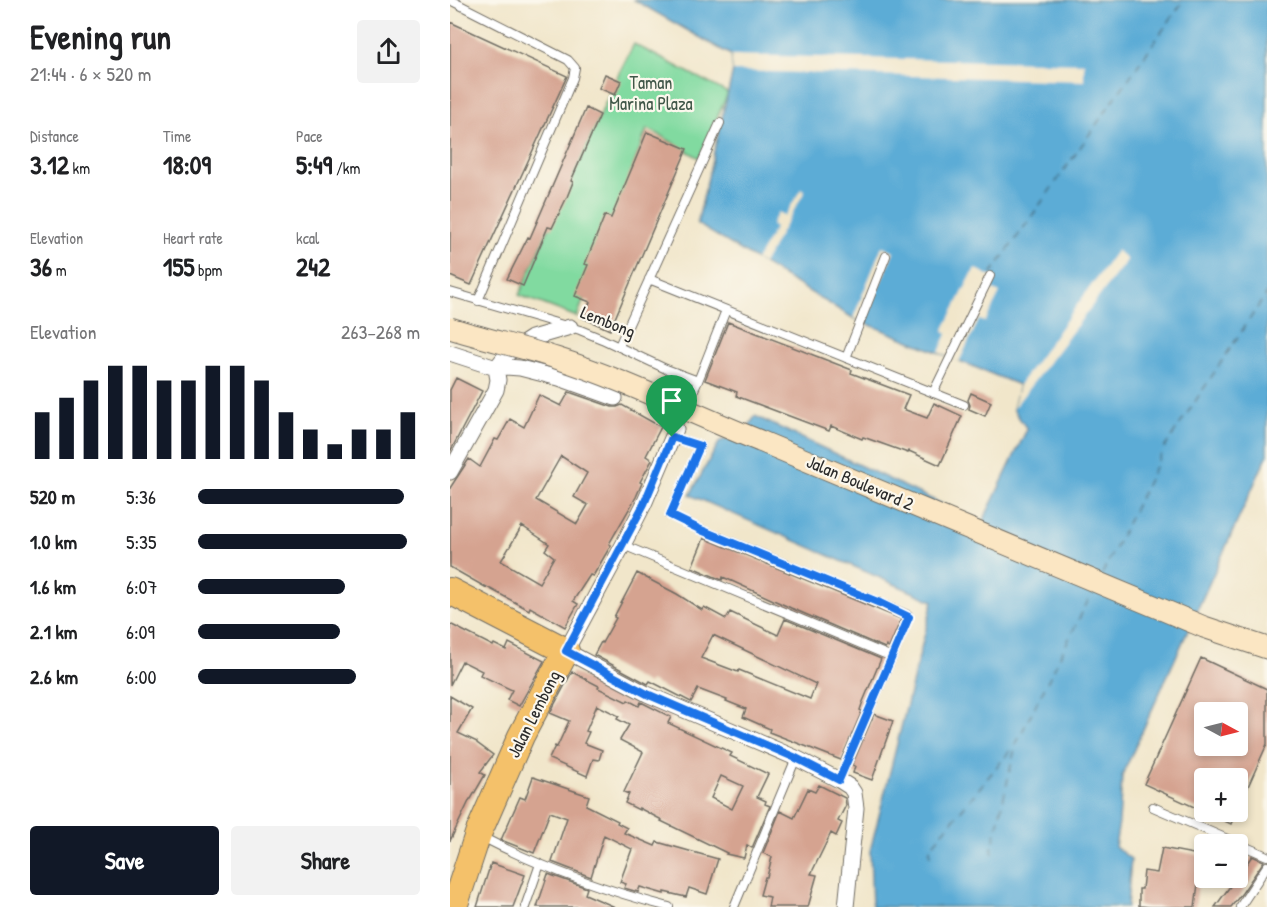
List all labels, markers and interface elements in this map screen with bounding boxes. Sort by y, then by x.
text: Evening run [30,15,171,59]
button: share [357,20,420,83]
text: 21:44 · 6 × 520 m [30,60,151,87]
park label: Taman Marina Plaza [609,70,693,116]
text: Distance [30,125,79,147]
text: Time [163,125,191,147]
text: Pace [296,125,323,147]
text: 3.12 [30,147,69,182]
text: 18:09 [163,147,211,182]
text: 5:49 [296,147,332,182]
text: km [69,157,90,179]
text: /km [332,157,360,179]
text: Elevation [30,227,83,249]
text: Heart rate [163,227,223,249]
text: kcal [296,227,319,249]
text: 36 [30,249,52,284]
text: 155 [163,249,194,284]
text: 242 [296,249,330,284]
text: m [52,259,67,281]
text: bpm [194,259,222,281]
street label: Lembong [577,299,639,344]
text: Elevation [30,318,96,345]
text: 263–268 m [341,318,420,345]
pin [646,375,697,437]
icon: arrive [655,384,688,417]
street label: Jalan Boulevard 2 [803,449,918,517]
text: 520 m [30,483,75,510]
text: 5:36 [126,483,156,510]
text: 1.0 km [30,528,77,555]
text: 5:35 [126,528,157,555]
text: 1.6 km [30,573,76,600]
text: 6:07 [126,573,157,600]
text: 2.1 km [30,618,77,645]
text: 6:09 [126,618,155,645]
text: 2.6 km [30,663,78,690]
text: 6:00 [126,663,157,690]
street label: Jalan Lembong [501,666,566,762]
north arrow [1194,702,1248,756]
map controls [1194,702,1248,888]
button: + [1194,768,1248,822]
button: Save [30,826,219,895]
button: Share [231,826,420,895]
button: − [1194,834,1248,888]

